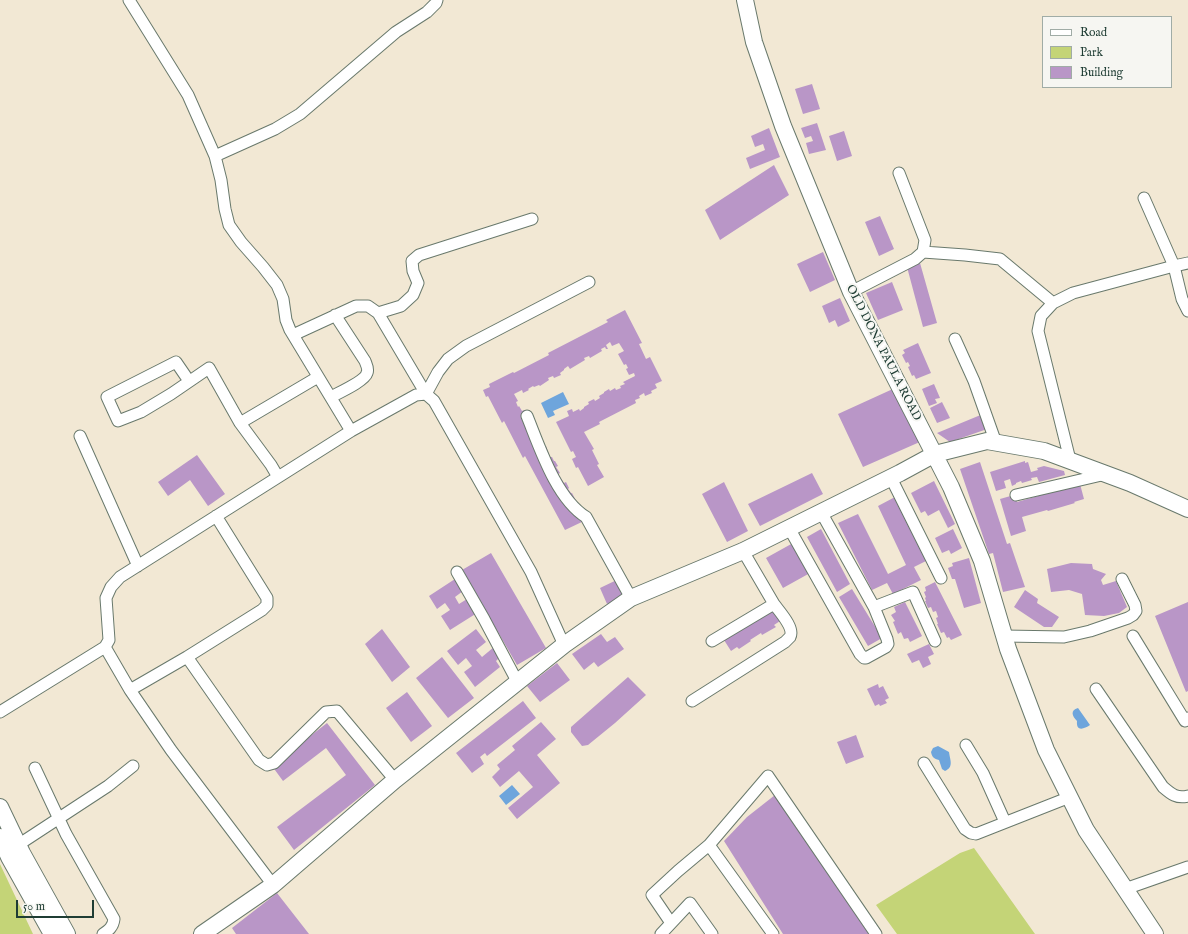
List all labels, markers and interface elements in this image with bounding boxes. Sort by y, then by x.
legend [1042,16,1172,88]
text: Road [1080,25,1107,40]
text: Park [1080,45,1103,60]
text: Building [1080,65,1123,80]
street label: OLD DONA PAULA ROAD [842,283,924,423]
scale bar [18,892,96,918]
text: 50 m [23,899,45,914]

